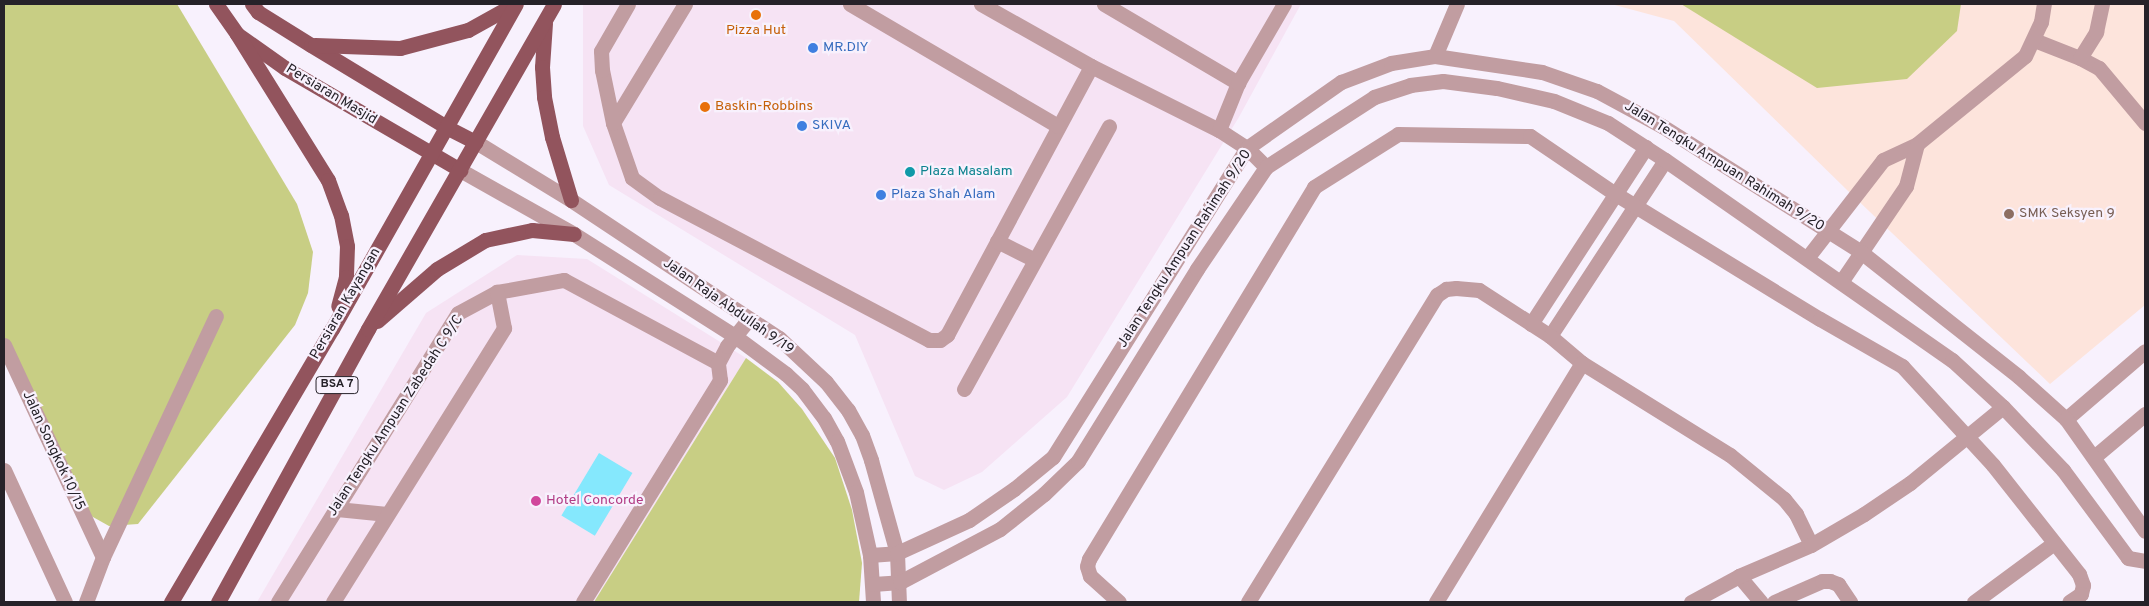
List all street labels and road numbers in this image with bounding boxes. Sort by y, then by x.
street label: Persiaran Masjid [282,61,380,129]
street label: Jalan Tengku Ampuan Rahimah 9/20 [1620,98,1828,236]
street label: Jalan Tengku Ampuan Rahimah 9/20 [1114,146,1256,352]
street label: Persiaran Kayangan [307,245,385,363]
street label: Jalan Raja Abdullah 9/19 [659,255,797,359]
street label: Jalan Tengku Ampuan Zabedah C 9/C [324,312,468,520]
road number: BSA 7 [314,376,360,394]
street label: Jalan Songkok 10/15 [18,389,88,513]

